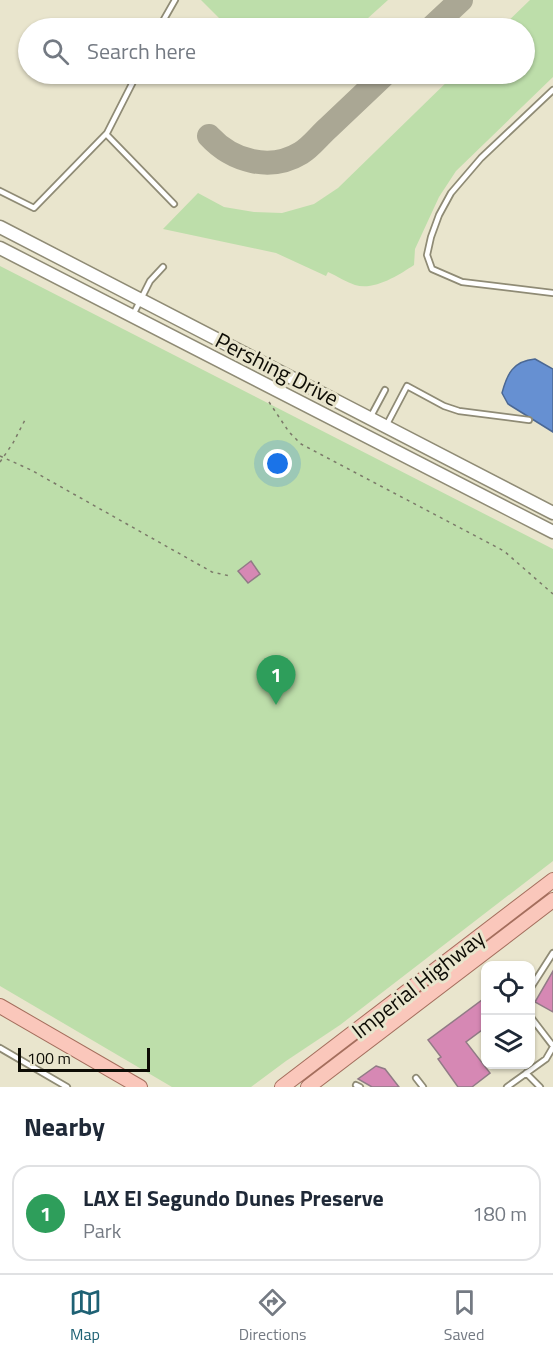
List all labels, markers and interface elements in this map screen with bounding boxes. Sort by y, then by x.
search box [18,18,535,84]
text: Search here [87,34,196,68]
icon: search [39,35,72,68]
street label: Pershing Drive [209,323,345,415]
your location [263,449,292,478]
pin: 1 [256,656,296,705]
street label: Imperial Highway [344,921,492,1047]
map controls [481,961,535,1069]
button: locate [481,961,535,1015]
button: layers [481,1015,535,1069]
scale bar [18,1045,150,1072]
text: 100 m [27,1046,71,1070]
text: Nearby [24,1107,105,1146]
text: LAX El Segundo Dunes Preserve [83,1181,384,1215]
text: 1 [40,1198,51,1229]
text: 180 m [472,1198,527,1229]
text: Park [83,1215,121,1246]
tab: Map [69,1286,102,1346]
tab: Directions [239,1286,307,1346]
tab: Saved [444,1286,484,1346]

